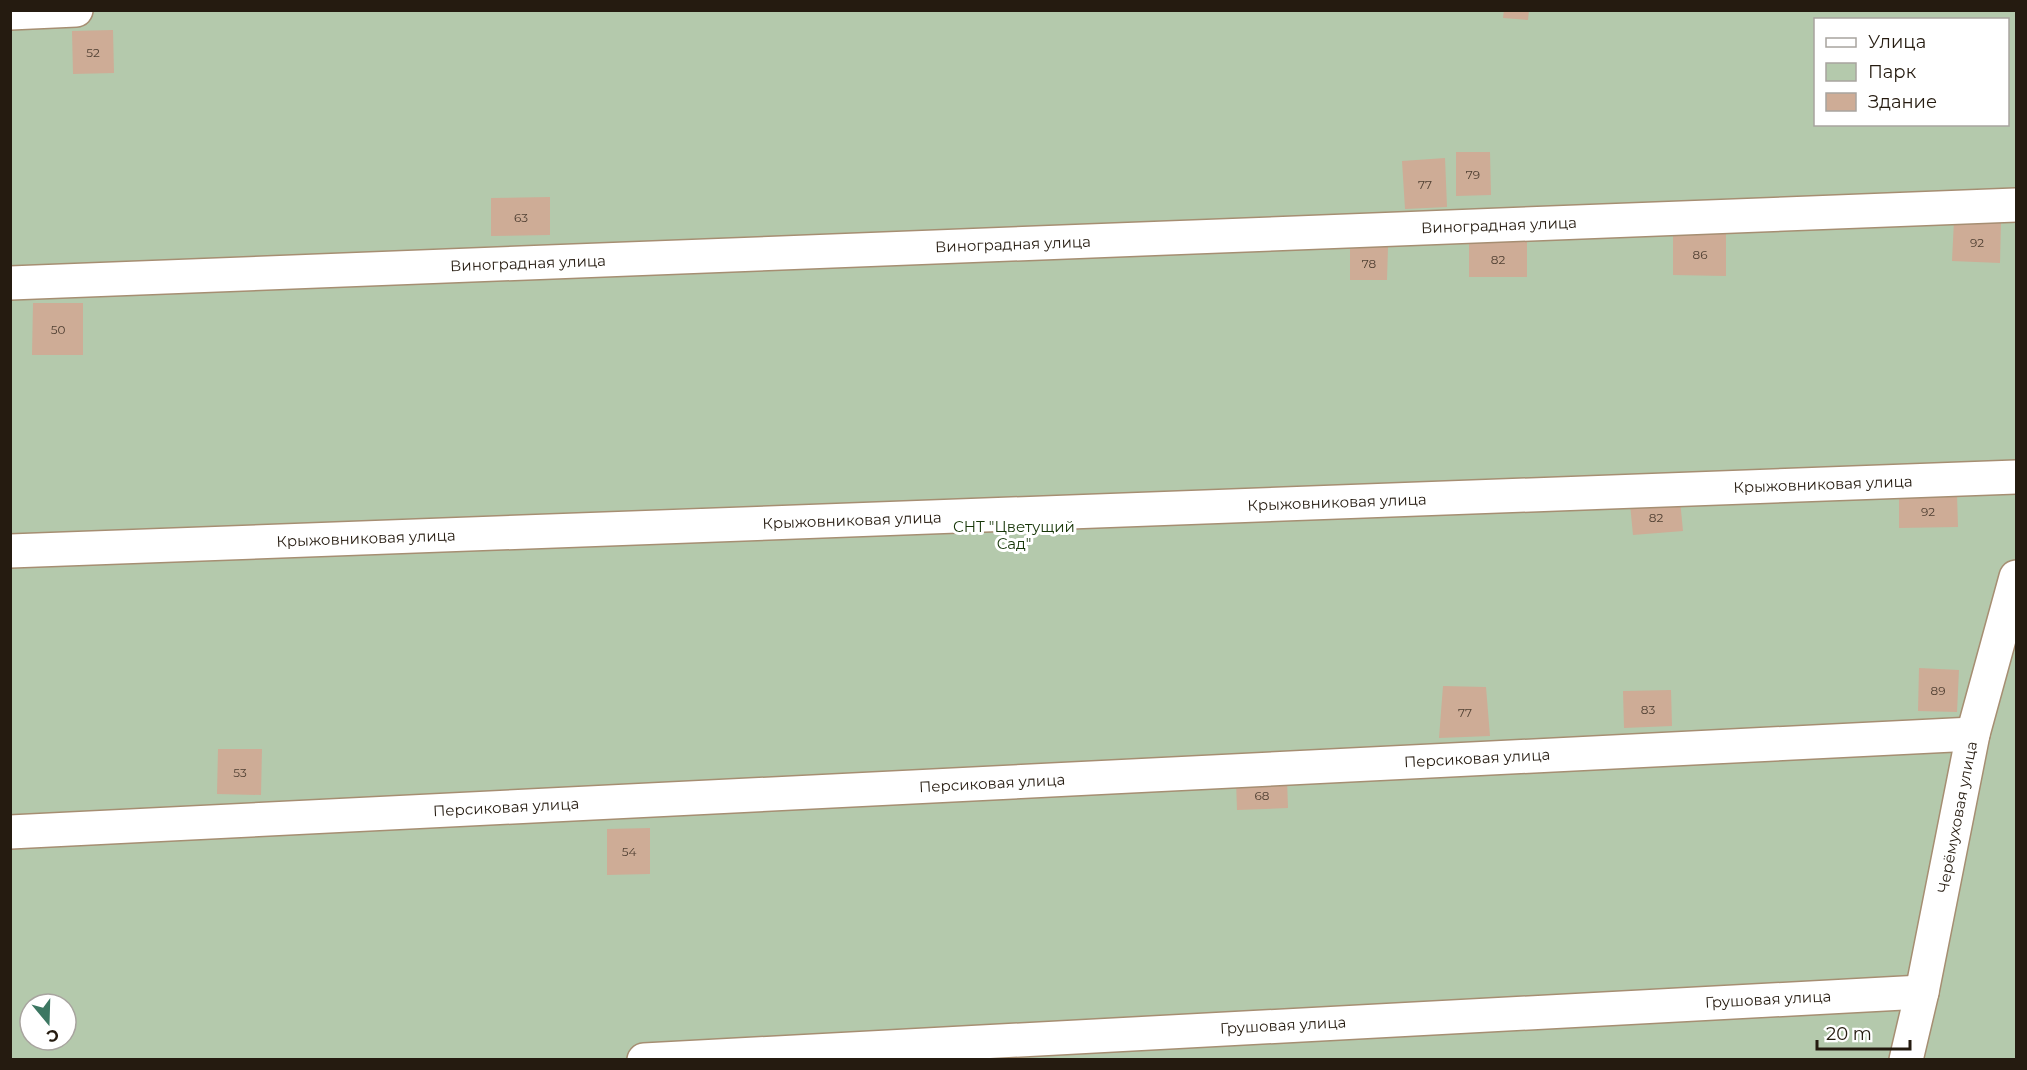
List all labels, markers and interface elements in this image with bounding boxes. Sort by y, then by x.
legend [1814,18,2009,126]
text: Улица [1868,31,1926,53]
house number: 52 [86,45,100,60]
text: Парк [1868,61,1917,83]
text: Здание [1868,91,1937,113]
house number: 79 [1466,167,1480,182]
house number: 77 [1418,177,1432,192]
house number: 63 [514,210,528,225]
street label: Виноградная улица [1421,213,1577,237]
street label: Виноградная улица [935,232,1091,256]
house number: 92 [1970,235,1984,250]
house number: 86 [1693,247,1707,262]
street label: Виноградная улица [450,251,606,275]
house number: 82 [1491,252,1505,267]
house number: 78 [1362,256,1377,271]
house number: 50 [51,322,65,337]
street label: Крыжовниковая улица [1733,471,1913,497]
street label: Крыжовниковая улица [1247,489,1427,515]
house number: 92 [1921,504,1935,519]
street label: Крыжовниковая улица [762,507,942,533]
house number: 82 [1649,510,1663,525]
park label: СНТ "Цветущий Сад" [953,517,1075,553]
street label: Крыжовниковая улица [276,525,456,551]
house number: 89 [1931,683,1945,698]
house number: 83 [1641,702,1655,717]
house number: 77 [1458,705,1472,720]
street label: Черёмуховая улица [1933,739,1981,895]
street label: Персиковая улица [1403,745,1551,771]
house number: 53 [233,765,247,780]
street label: Персиковая улица [918,770,1066,796]
house number: 68 [1255,788,1270,803]
street label: Персиковая улица [432,794,580,820]
house number: 54 [622,844,636,859]
street label: Грушовая улица [1704,986,1832,1012]
north arrow [18,992,78,1052]
street label: Грушовая улица [1219,1012,1347,1038]
scale bar [1817,1013,1910,1051]
text: 20 m [1826,1023,1872,1045]
text: С [44,1025,61,1047]

